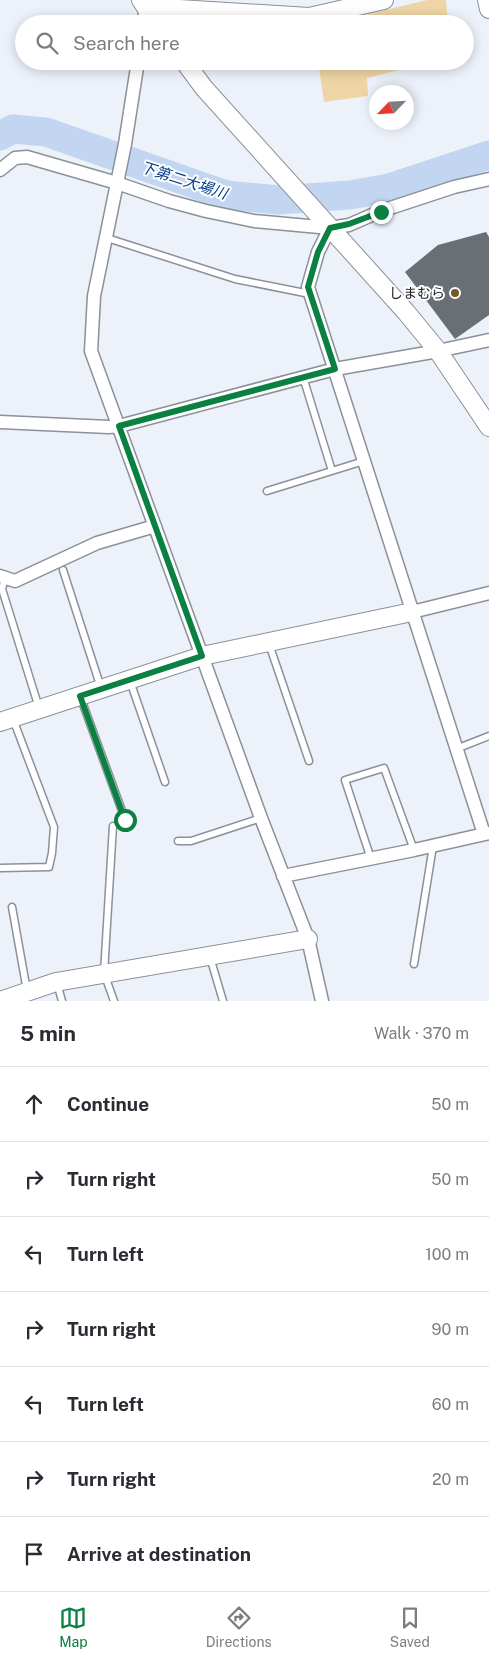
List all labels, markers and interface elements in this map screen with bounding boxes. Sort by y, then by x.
search box [15,15,474,70]
icon: search [33,29,61,57]
text: Search here [73,32,180,54]
north arrow [369,85,414,130]
water label: 下第二大場川 [139,158,231,203]
route end [370,201,393,224]
place label: しまむら [389,285,445,301]
marker: しまむら [449,287,461,299]
route start [114,809,137,832]
text: 5 min [20,1021,76,1046]
text: Walk · 370 m [374,1024,469,1043]
icon: ahead [20,1090,48,1118]
text: Continue [67,1093,149,1115]
text: 50 m [431,1095,469,1114]
icon: right [20,1165,48,1193]
text: Turn right [67,1168,156,1190]
text: 50 m [431,1170,469,1189]
icon: left [20,1240,48,1268]
text: Turn left [67,1243,144,1265]
text: 100 m [425,1245,469,1264]
icon: right [20,1315,48,1343]
text: Turn right [67,1318,156,1340]
text: 90 m [432,1320,469,1339]
icon: left [20,1390,48,1418]
text: Turn left [67,1393,144,1415]
text: 60 m [432,1395,469,1414]
icon: right [20,1465,48,1493]
text: Turn right [67,1468,156,1490]
text: 20 m [432,1470,469,1489]
icon: arrive [20,1540,48,1568]
text: Arrive at destination [67,1543,251,1565]
tab: Map [59,1604,88,1650]
tab: Directions [206,1604,272,1650]
tab: Saved [390,1604,430,1650]

